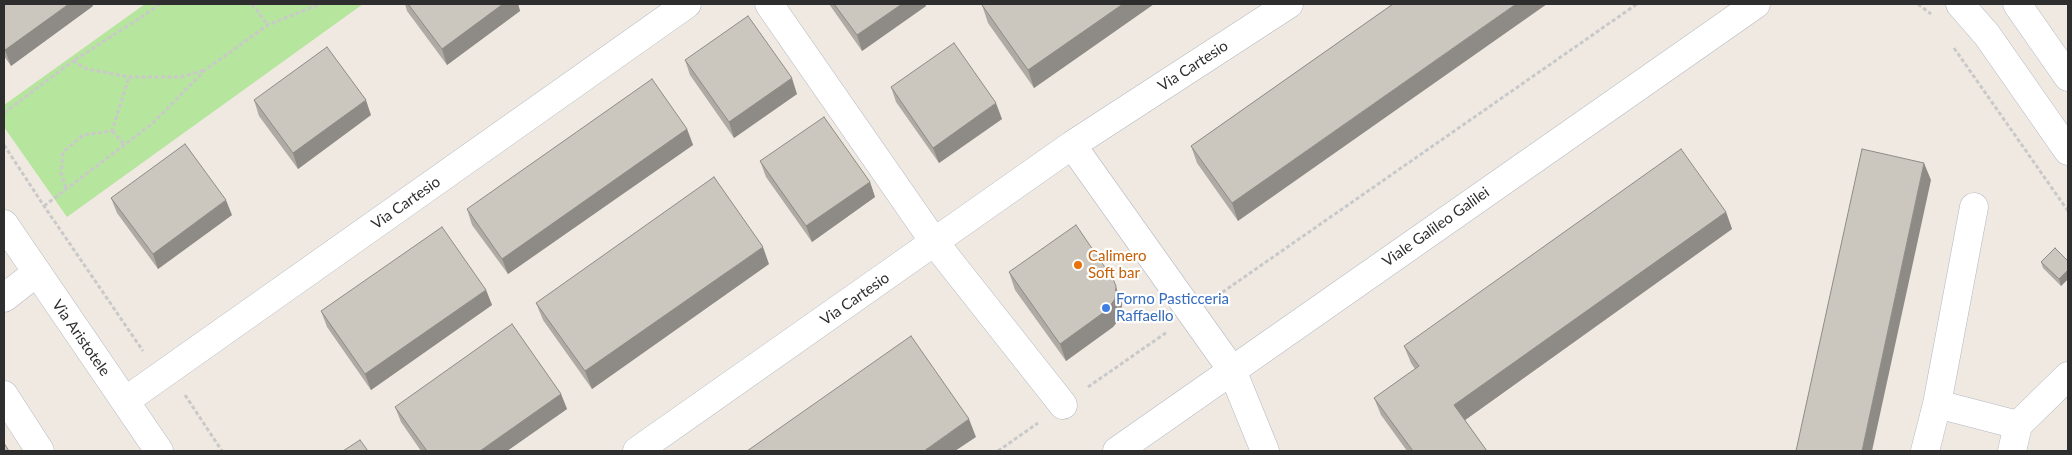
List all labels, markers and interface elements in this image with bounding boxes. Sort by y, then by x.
street label: Via Cartesio [1155,37,1231,95]
street label: Via Cartesio [368,173,444,233]
street label: Viale Galileo Galilei [1379,183,1493,271]
place label: Calimero Soft bar [1088,247,1147,282]
marker: Calimero Soft bar [1072,259,1084,271]
street label: Via Cartesio [817,269,893,329]
place label: Forno Pasticceria Raffaello [1116,290,1229,325]
street label: Via Aristotele [48,296,114,380]
marker: Forno Pasticceria Raffaello [1100,302,1112,314]

